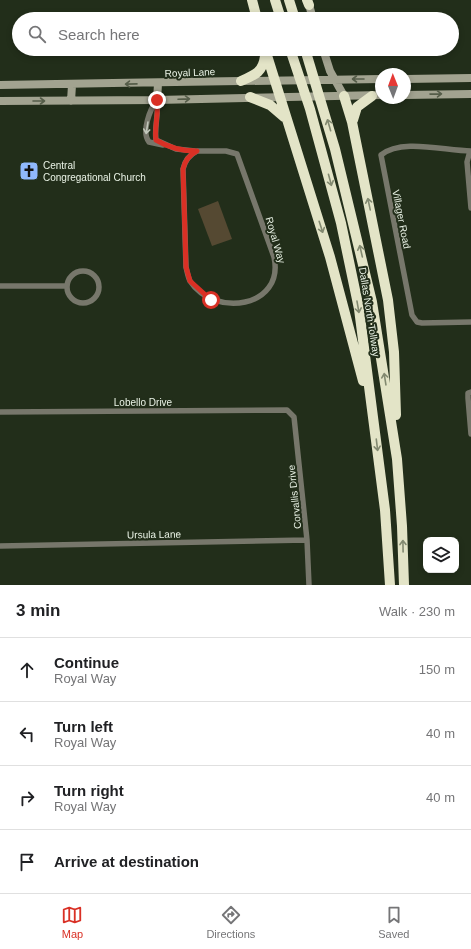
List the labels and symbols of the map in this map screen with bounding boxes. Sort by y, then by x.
street label: Royal Lane [165,66,216,79]
north arrow [375,68,411,104]
one-way arrow [352,75,365,83]
one-way arrow [125,80,138,88]
route end [148,91,166,109]
one-way arrow [429,91,442,98]
one-way arrow [177,96,190,103]
one-way arrow [32,97,45,105]
one-way arrow [325,119,332,132]
one-way arrow [143,122,151,135]
church icon: Central Congregational Church [18,160,40,182]
place label: Central Congregational Church [43,160,146,183]
one-way arrow [327,173,334,186]
street label: Villager Road [390,189,413,250]
one-way arrow [365,197,373,210]
street label: Royal Way [264,216,287,265]
one-way arrow [317,221,325,233]
one-way arrow [356,245,364,258]
street label: Dallas North Tollway [357,267,382,358]
route start [202,291,220,309]
one-way arrow [354,300,362,313]
one-way arrow [380,373,388,386]
street label: Lobello Drive [114,397,173,408]
one-way arrow [373,438,381,451]
street label: Corvallis Drive [286,464,303,530]
street label: Ursula Lane [127,529,181,540]
one-way arrow [399,540,407,553]

